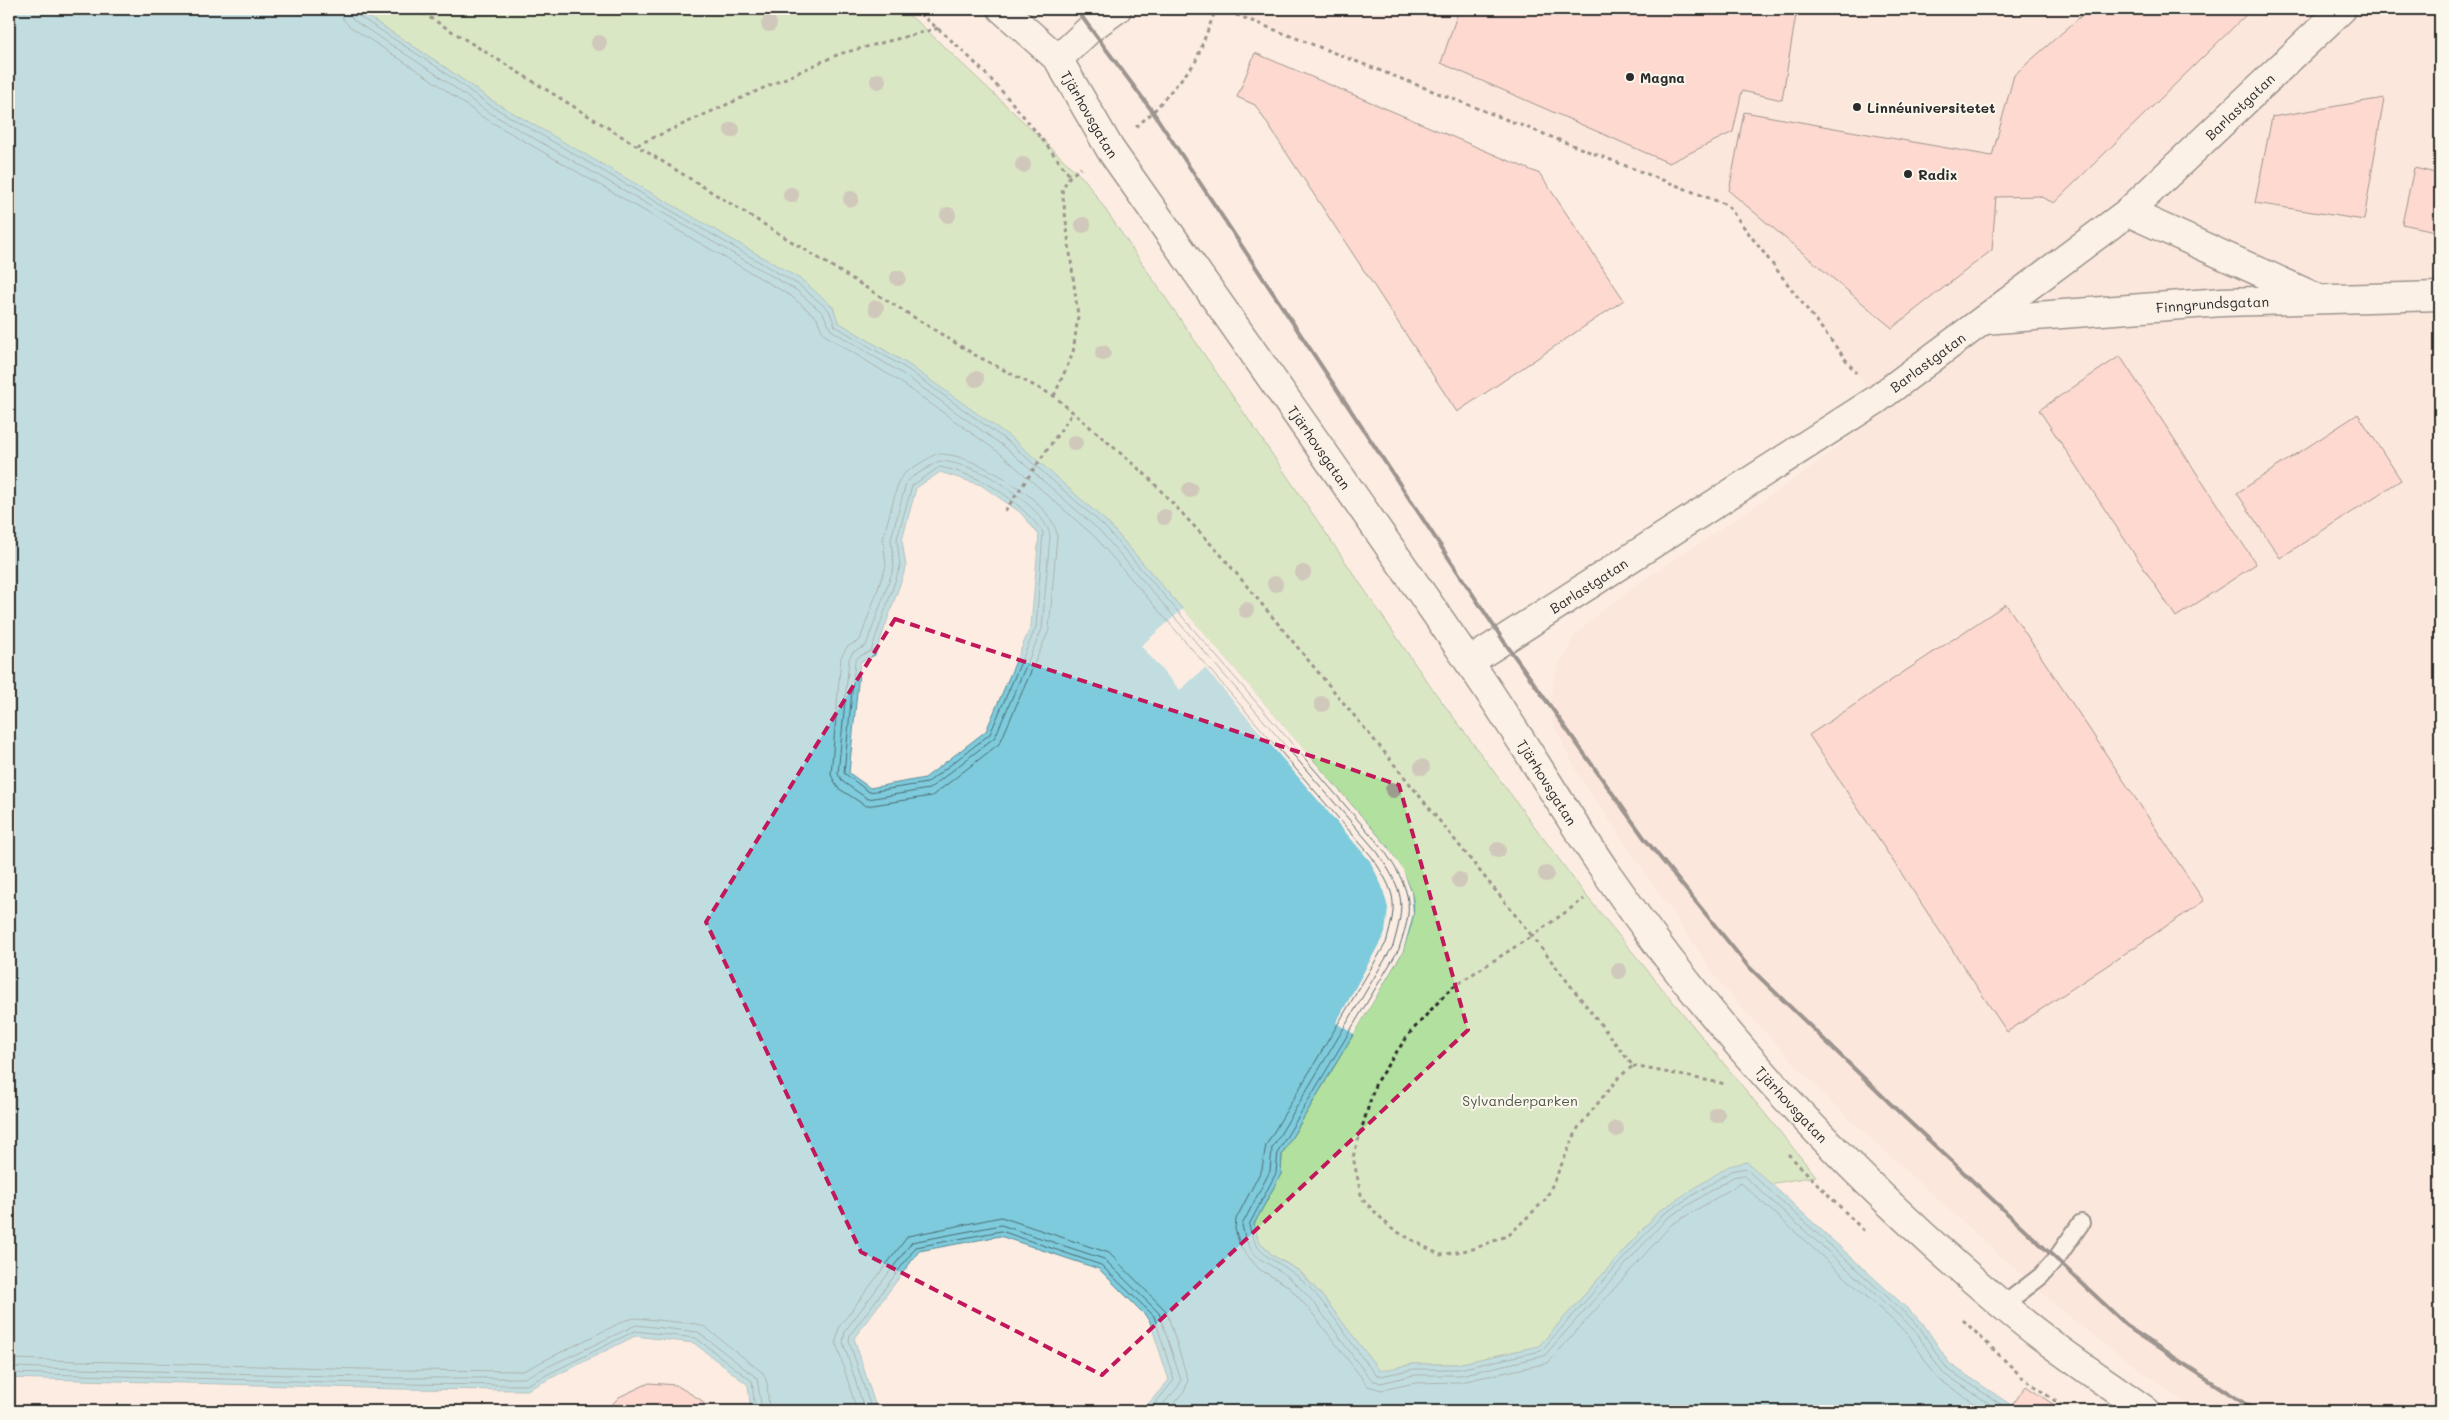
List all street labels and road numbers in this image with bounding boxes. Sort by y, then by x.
street label: Tjärhovsgatan [1057,67,1123,162]
street label: Barlastgatan [2201,69,2278,144]
street label: Finngrundsgatan [2155,291,2269,316]
street label: Barlastgatan [1886,327,1969,396]
street label: Tjärhovsgatan [1284,401,1356,493]
street label: Barlastgatan [1546,553,1631,617]
street label: Tjärhovsgatan [1513,736,1582,829]
street label: Tjärhovsgatan [1752,1062,1832,1147]

